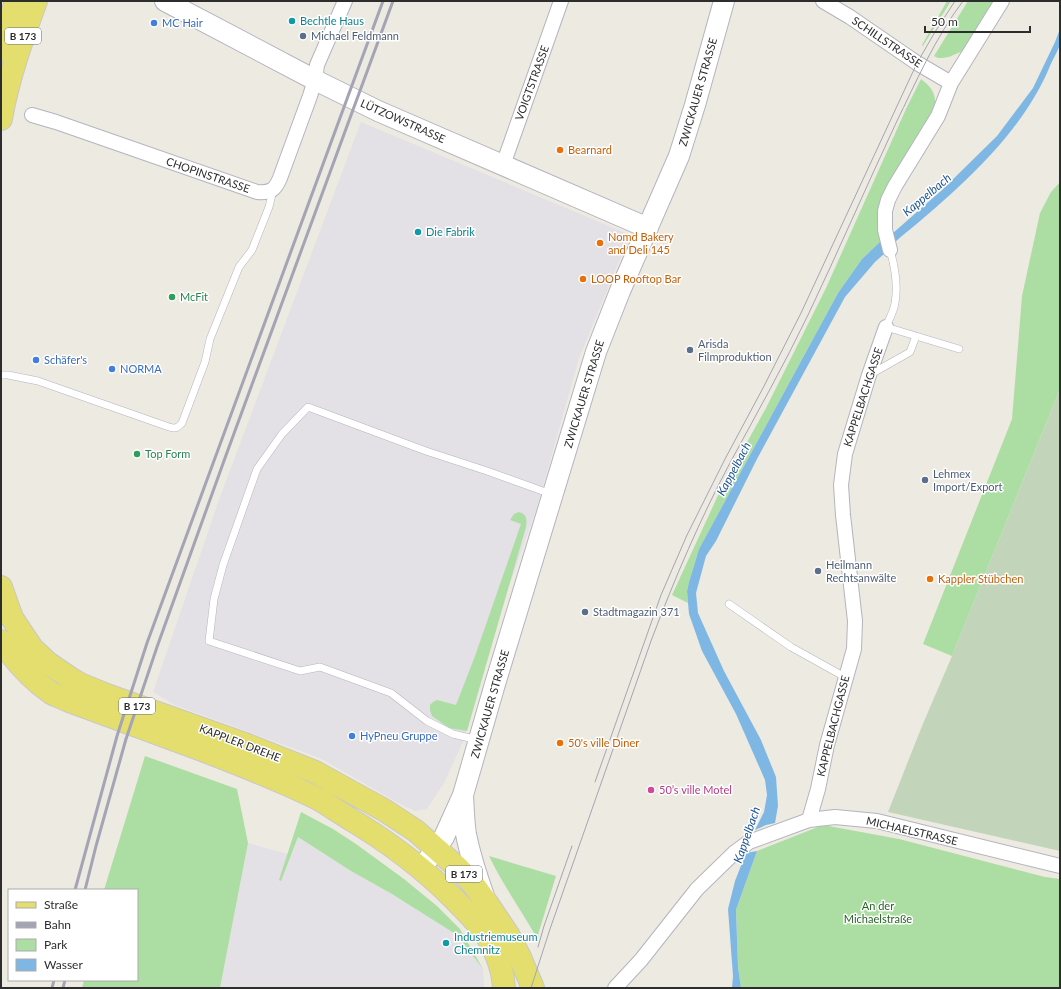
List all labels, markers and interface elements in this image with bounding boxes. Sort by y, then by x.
scale bar [925,8,1030,34]
street label: SCHILLSTRASSE [850,13,925,70]
place label: Bechtle Haus [300,14,364,27]
text: 50 m [931,14,958,29]
place label: MC Hair [162,16,203,29]
marker: Bechtle Haus [287,16,297,26]
marker: MC Hair [149,18,159,28]
road number: B 173 [5,28,41,44]
place label: Michael Feldmann [311,29,399,42]
marker: Michael Feldmann [298,31,308,41]
street label: ZWICKAUER STRASSE [676,36,719,148]
street label: VOIGTSTRASSE [512,44,551,122]
street label: LÜTZOWSTRASSE [359,96,448,145]
place label: Bearnard [568,143,612,156]
marker: Bearnard [555,145,565,155]
street label: CHOPINSTRASSE [165,154,252,195]
water label: Kappelbach [899,170,954,219]
place label: Die Fabrik [426,225,475,238]
marker: Die Fabrik [413,227,423,237]
place label: Nomd Bakery and Deli 145 [608,230,674,256]
marker: Nomd Bakery and Deli 145 [595,238,605,248]
place label: LOOP Rooftop Bar [591,272,681,285]
marker: LOOP Rooftop Bar [578,274,588,284]
place label: McFit [180,290,208,303]
marker: McFit [167,292,177,302]
place label: Arisda Filmproduktion [698,337,772,363]
street label: ZWICKAUER STRASSE [561,338,606,449]
marker: Arisda Filmproduktion [685,345,695,355]
street label: KAPPELBACHGASSE [840,346,885,448]
place label: Schäfer's [44,353,87,366]
marker: Schäfer's [31,355,41,365]
place label: NORMA [120,362,162,375]
marker: NORMA [107,364,117,374]
water label: Kappelbach [713,439,754,498]
place label: Top Form [145,447,190,460]
marker: Top Form [132,449,142,459]
place label: Lehmex Import/Export [933,467,1003,493]
marker: Lehmex Import/Export [920,475,930,485]
place label: Heilmann Rechtsanwälte [826,558,896,584]
marker: Heilmann Rechtsanwälte [813,566,823,576]
place label: Kappler Stübchen [938,572,1023,585]
marker: Kappler Stübchen [925,574,935,584]
place label: Stadtmagazin 371 [593,605,680,618]
marker: Stadtmagazin 371 [580,607,590,617]
street label: ZWICKAUER STRASSE [468,648,511,760]
street label: KAPPELBACHGASSE [814,674,851,778]
road number: B 173 [119,698,155,714]
street label: KAPPLER DREHE [198,721,283,764]
place label: HyPneu Gruppe [360,729,438,742]
marker: HyPneu Gruppe [347,731,357,741]
place label: 50's ville Diner [568,736,639,749]
marker: 50's ville Diner [555,738,565,748]
place label: 50’s ville Motel [659,783,732,796]
marker: 50’s ville Motel [646,785,656,795]
water label: Kappelbach [730,805,763,865]
street label: MICHAELSTRASSE [865,814,959,847]
road number: B 173 [446,866,482,882]
legend [8,889,138,981]
text: Straße [44,897,78,912]
park label: An der Michaelstraße [844,899,912,925]
text: Bahn [44,917,71,932]
place label: Industriemuseum Chemnitz [454,930,538,956]
text: Park [44,937,68,952]
marker: Industriemuseum Chemnitz [441,938,451,948]
text: Wasser [44,957,83,972]

